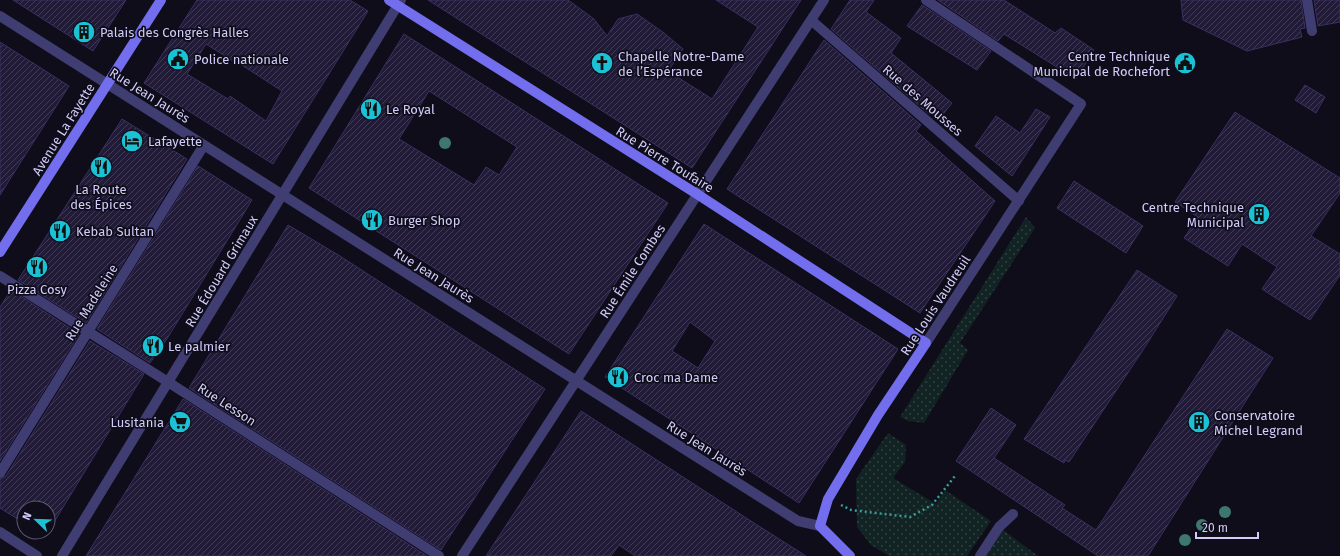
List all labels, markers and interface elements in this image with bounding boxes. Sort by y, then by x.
building icon: Palais des Congrès Halles [71,19,97,45]
place label: Palais des Congrès Halles [100,25,249,40]
public building icon: Police nationale [165,46,191,72]
place label: Chapelle Notre-Dame de l’Espérance [618,49,744,79]
place label: Centre Technique Municipal de Rochefort [1033,49,1170,79]
church icon: Chapelle Notre-Dame de l’Espérance [589,50,615,76]
public building icon: Centre Technique Municipal de Rochefort [1172,50,1198,76]
place label: Police nationale [194,52,289,67]
street label: Rue des Mousses [880,62,966,139]
street label: Rue Jean Jaurès [107,65,192,126]
street label: Avenue La Fayette [29,80,98,178]
restaurant icon: Le Royal [358,96,384,122]
place label: Le Royal [386,102,435,117]
street label: Rue Pierre Toufaire [613,123,716,195]
hotel icon: Lafayette [119,128,145,154]
place label: Lafayette [148,134,202,149]
restaurant icon: La Route des Épices [88,154,114,180]
place label: La Route des Épices [70,182,132,212]
place label: Centre Technique Municipal [1142,200,1244,230]
building icon: Centre Technique Municipal [1246,201,1272,227]
restaurant icon: Burger Shop [359,207,385,233]
street label: Rue Édouard Grimaux [182,212,261,330]
place label: Burger Shop [388,213,460,228]
restaurant icon: Kebab Sultan [47,218,73,244]
street label: Rue Émile Combes [597,222,668,321]
place label: Kebab Sultan [76,224,154,239]
street label: Rue Jean Jaurès [391,245,476,306]
street label: Rue Louis Vaudreuil [897,252,973,358]
restaurant icon: Pizza Cosy [24,254,50,280]
street label: Rue Madeleine [62,261,121,343]
place label: Pizza Cosy [7,282,67,297]
restaurant icon: Le palmier [140,333,166,359]
place label: Le palmier [168,339,230,354]
restaurant icon: Croc ma Dame [605,364,631,390]
place label: Croc ma Dame [634,370,718,385]
street label: Rue Lesson [195,380,259,429]
place label: Conservatoire Michel Legrand [1214,408,1303,438]
supermarket icon: Lusitania [167,409,193,435]
building icon: Conservatoire Michel Legrand [1186,409,1212,435]
place label: Lusitania [110,415,164,430]
street label: Rue Jean Jaurès [664,418,749,479]
north arrow [16,500,56,540]
text: N [20,510,35,522]
scale bar [1196,514,1258,540]
text: 20 m [1202,521,1228,535]

